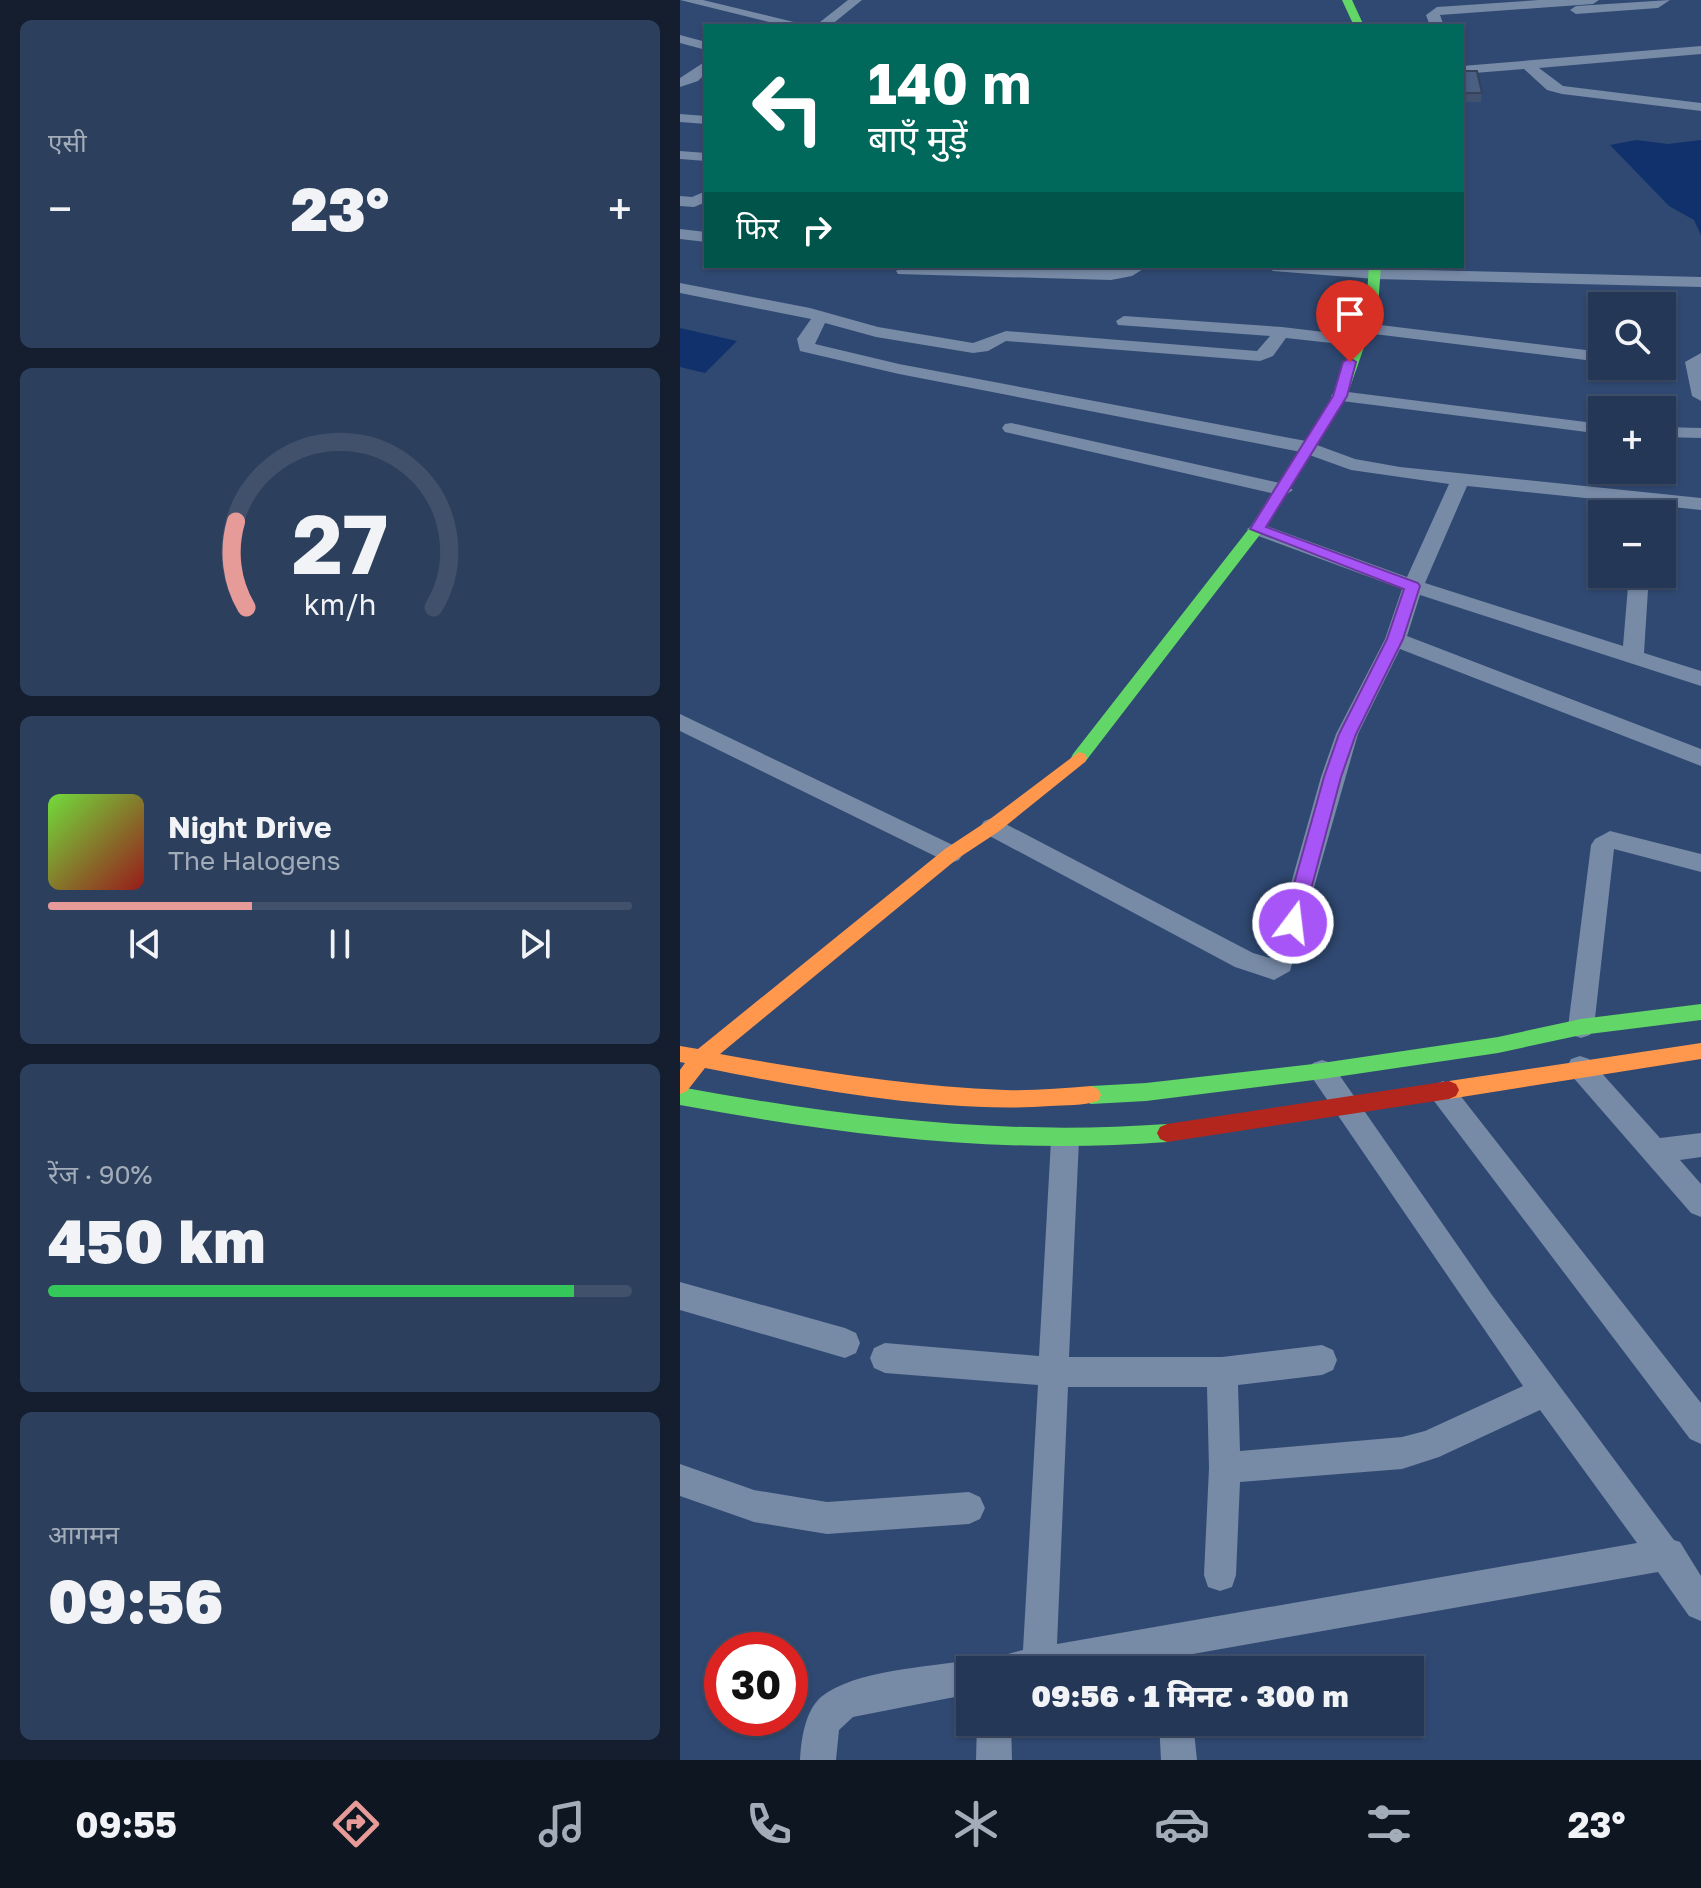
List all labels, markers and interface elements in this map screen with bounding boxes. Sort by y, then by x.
text: 140 m [868,49,1031,116]
icon: left [736,56,840,160]
text: बाएँ मुड़ें [868,117,968,160]
text: एसी [48,127,87,158]
text: 23° [291,172,389,244]
text: − [48,182,72,235]
text: + [608,182,632,235]
icon: right [795,208,839,252]
text: फिर [736,210,779,246]
pin [1316,280,1384,362]
icon: arrive [1328,292,1372,336]
map controls [1588,292,1676,588]
button: search [1588,292,1676,380]
button: + [1588,396,1676,484]
text: 27 [292,492,388,592]
button: − [1588,500,1676,588]
text: km/h [304,587,376,621]
text: Night Drive [168,809,332,845]
text: The Halogens [168,845,341,876]
position arrow [1251,881,1335,965]
icon: previous [123,922,167,966]
icon: pause [318,922,362,966]
icon: next [513,922,557,966]
text: रेंज · 90% [48,1159,152,1190]
text: 450 km [48,1204,265,1276]
text: आगमन [48,1519,119,1550]
text: 09:56 [48,1564,223,1636]
speed limit sign: 30 [704,1632,808,1736]
text: 09:56 · 1 मिनट · 300 m [1031,1678,1349,1714]
icon: directions [328,1796,384,1852]
icon: music [534,1796,590,1852]
icon: phone [741,1796,797,1852]
icon: climate [948,1796,1004,1852]
icon: car [1154,1796,1210,1852]
icon: filters [1361,1796,1417,1852]
text: 09:55 [75,1803,177,1846]
text: 23° [1568,1803,1626,1846]

